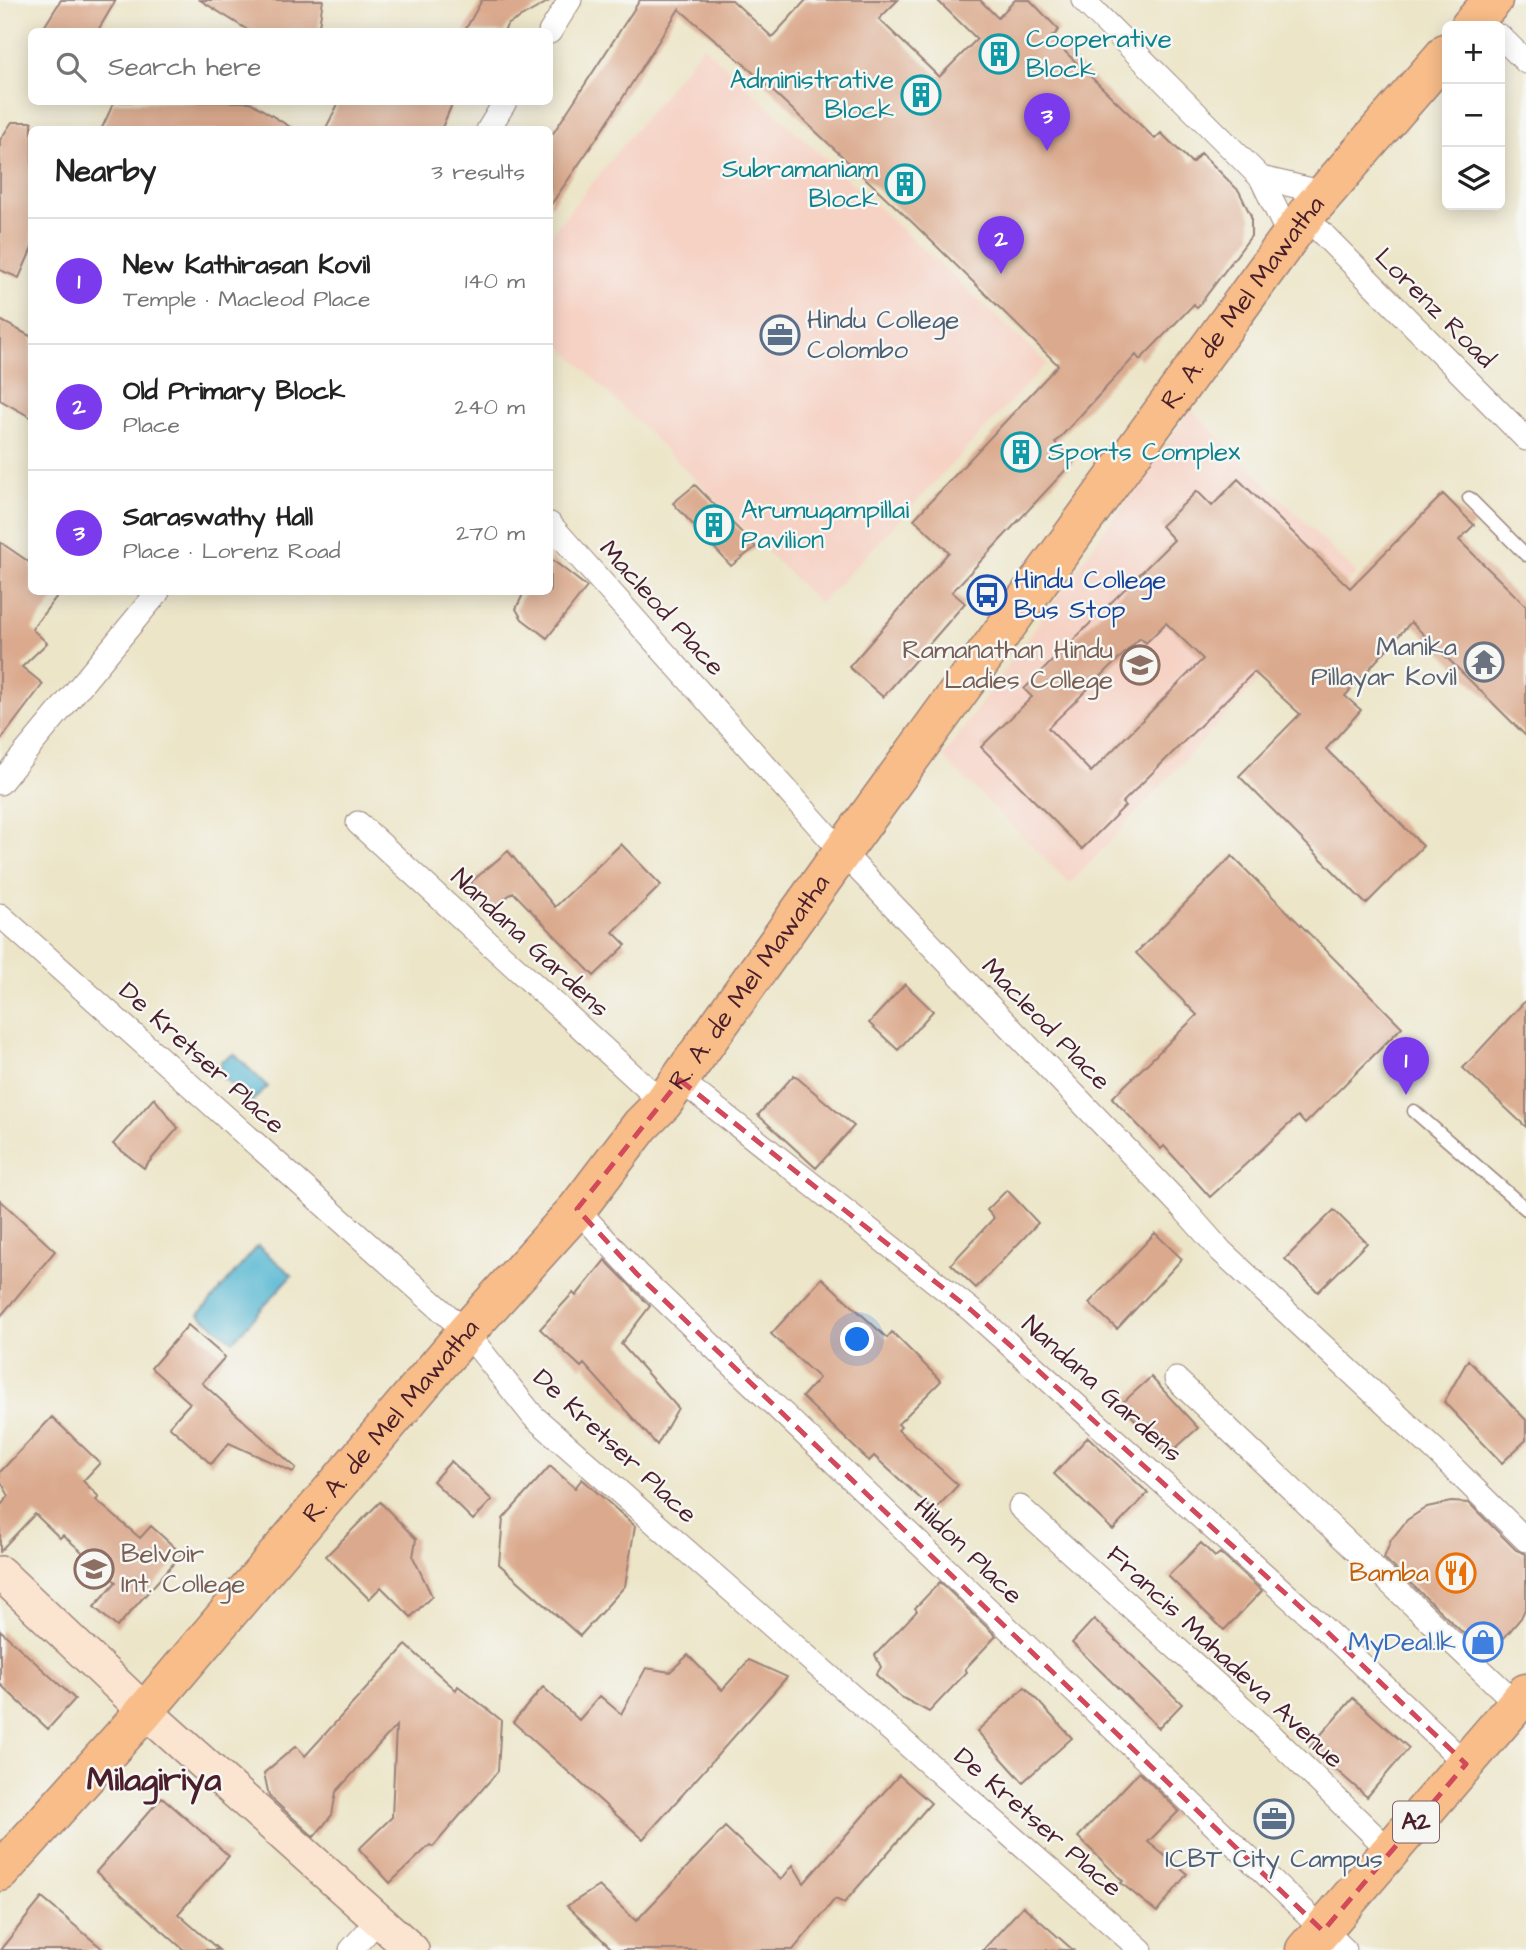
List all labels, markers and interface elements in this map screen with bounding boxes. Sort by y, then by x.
place label: Cooperative Block [1026,21,1172,87]
map controls [1442,21,1505,210]
button: + [1442,21,1505,84]
search box [28,28,553,105]
building icon: Cooperative Block [978,33,1020,75]
icon: search [52,48,90,86]
text: Search here [108,49,261,85]
place label: Administrative Block [730,62,894,128]
building icon: Administrative Block [900,74,942,116]
button: − [1442,84,1505,147]
pin: 3 [1024,93,1070,151]
button: layers [1442,147,1505,210]
text: Nearby [56,151,156,193]
place label: Subramaniam Block [722,151,879,217]
text: 3 results [431,156,525,188]
building icon: Subramaniam Block [884,163,926,205]
street label: R. A. de Mel Mawatha [1152,188,1333,417]
pin: 2 [978,216,1024,274]
street label: Lorenz Road [1367,240,1503,376]
text: New Kathirasan Kovil [123,247,370,283]
text: 1 [78,265,80,297]
text: 140 m [465,265,525,297]
text: Temple · Macleod Place [123,283,370,315]
place label: Hindu College Colombo [807,302,959,368]
office icon: Hindu College Colombo [759,314,801,356]
text: Old Primary Block [123,373,345,409]
text: 2 [72,391,86,423]
text: 240 m [455,391,525,423]
text: Place [123,409,180,441]
building icon: Sports Complex [1000,431,1042,473]
place label: Sports Complex [1048,434,1241,470]
place label: Arumugampillai Pavilion [741,492,909,558]
text: Saraswathy Hall [123,499,313,535]
building icon: Arumugampillai Pavilion [693,504,735,546]
text: 3 [73,517,85,549]
text: 270 m [456,517,525,549]
street label: Macleod Place [591,532,733,684]
text: Place · Lorenz Road [123,535,341,567]
place label: Hindu College Bus Stop [1014,562,1166,628]
bus stop icon: Hindu College Bus Stop [966,574,1008,616]
place label: Manika Pillayar Kovil [1311,629,1457,697]
place label: Ramanathan Hindu Ladies College [902,632,1113,700]
temple icon: Manika Pillayar Kovil [1463,641,1505,683]
school or university icon: Ramanathan Hindu Ladies College [1119,644,1161,686]
street label: Nandana Gardens [443,860,617,1026]
street label: R. A. de Mel Mawatha [660,867,838,1097]
street label: Macleod Place [973,950,1119,1098]
street label: De Kretser Place [111,974,293,1142]
pin: 1 [1383,1037,1429,1095]
street label: Nandana Gardens [1014,1307,1190,1471]
street label: R. A. de Mel Mawatha [294,1311,487,1530]
your location [840,1322,874,1356]
street label: De Kretser Place [525,1360,705,1532]
street label: Hildon Place [905,1490,1031,1612]
place label: Belvoir Int. College [121,1536,245,1604]
street label: Francis Mahadeva Avenue [1099,1537,1351,1777]
school or university icon: Belvoir Int. College [73,1548,115,1590]
restaurant icon: Bamba [1435,1552,1477,1594]
place label: Bamba [1349,1555,1429,1591]
shop icon: MyDeal.lk [1462,1621,1504,1663]
place label: MyDeal.lk [1348,1624,1456,1662]
street label: De Kretser Place [946,1739,1130,1905]
district label: Milagiriya [87,1757,221,1805]
office icon: ICBT City Campus [1253,1798,1295,1840]
road number: A2 [1393,1801,1439,1842]
place label: ICBT City Campus [1165,1841,1383,1879]

